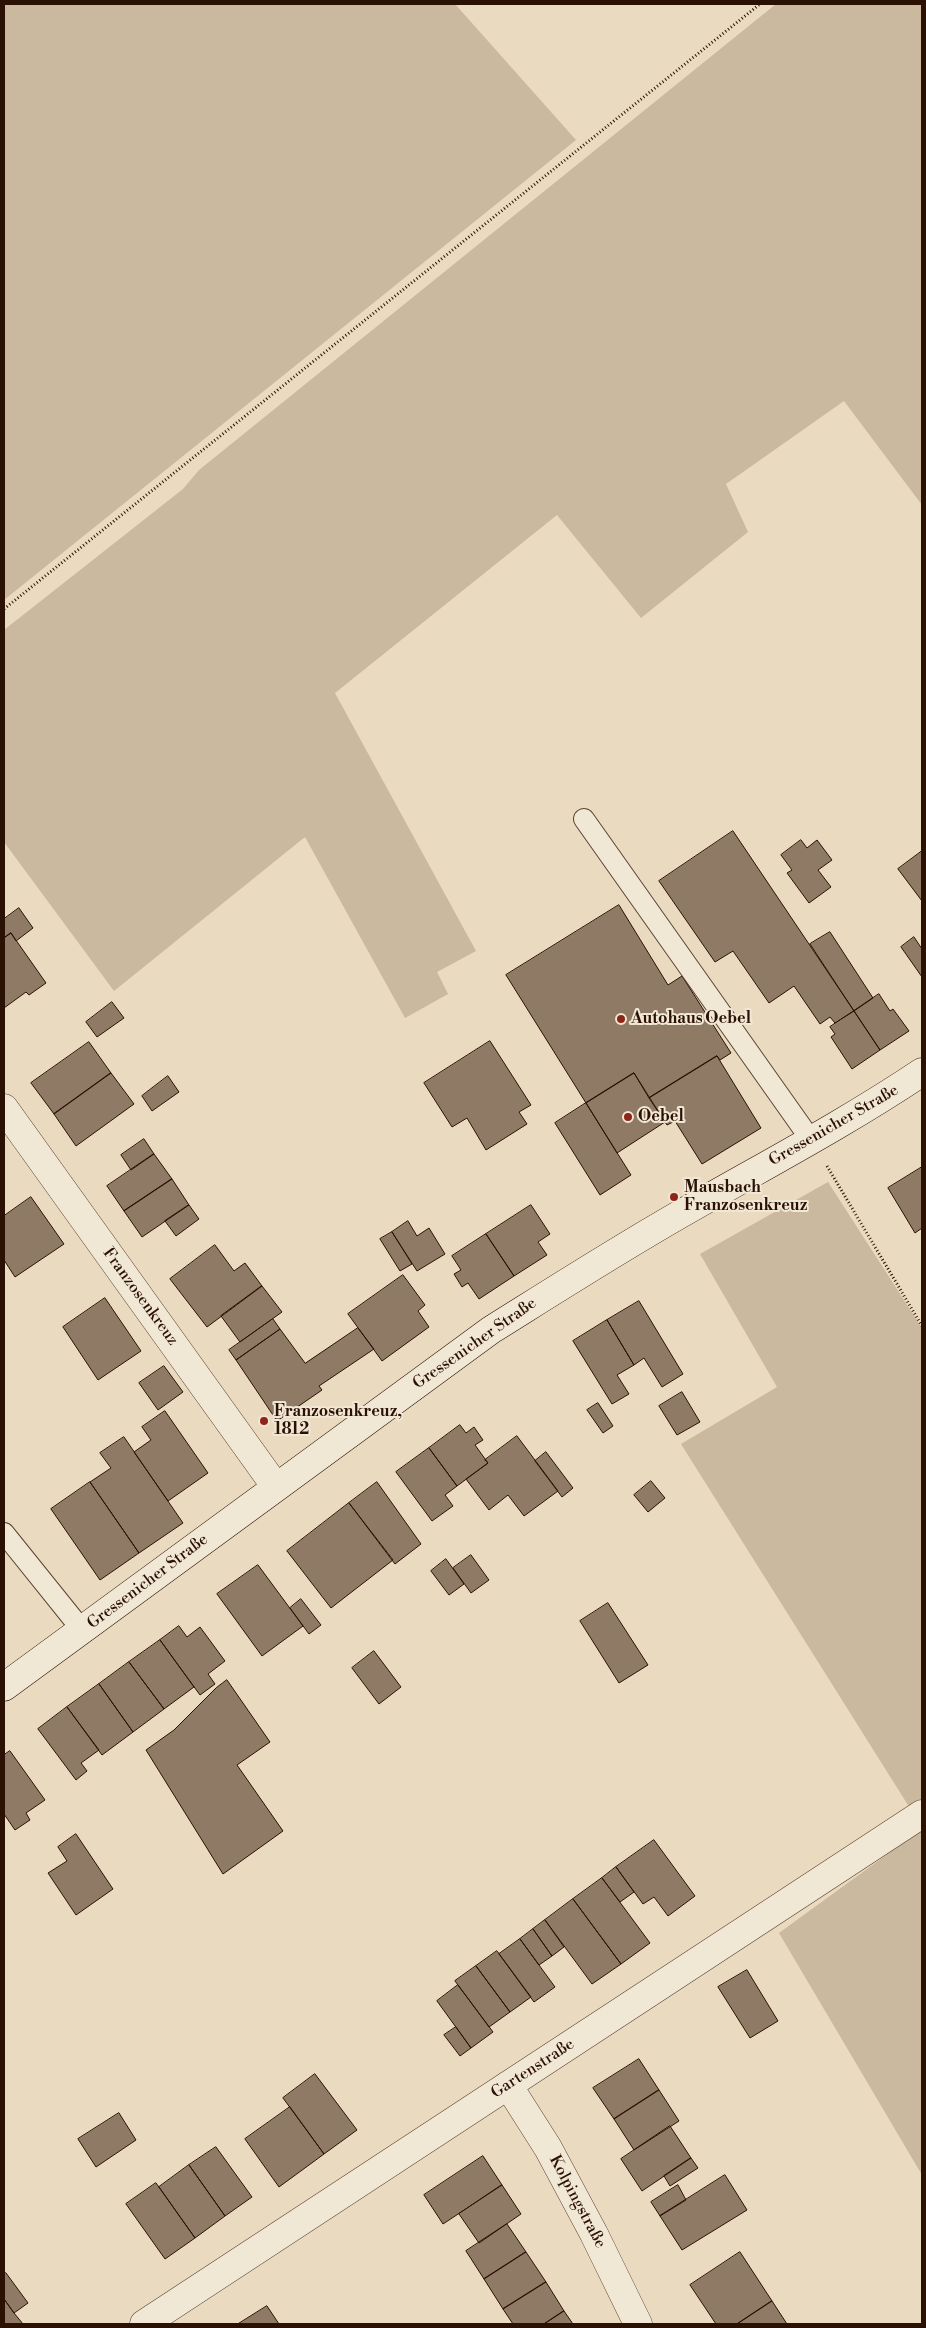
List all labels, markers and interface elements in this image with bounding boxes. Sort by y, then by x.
place label: Autohaus Oebel [631,1009,751,1029]
marker: Autohaus Oebel [615,1013,627,1025]
street label: Gressenicher Straße [766,1081,902,1171]
place label: Oebel [638,1107,684,1127]
marker: Oebel [622,1111,634,1123]
place label: Mausbach Franzosenkreuz [684,1178,807,1216]
marker: Mausbach Franzosenkreuz [668,1191,680,1203]
street label: Franzosenkreuz [98,1244,182,1350]
street label: Gressenicher Straße [410,1294,540,1394]
place label: Franzosenkreuz, 1812 [274,1402,402,1440]
marker: Franzosenkreuz, 1812 [258,1415,270,1427]
street label: Gressenicher Straße [84,1530,212,1634]
street label: Gartenstraße [488,2035,578,2103]
street label: Kolpingstraße [544,2152,610,2252]

